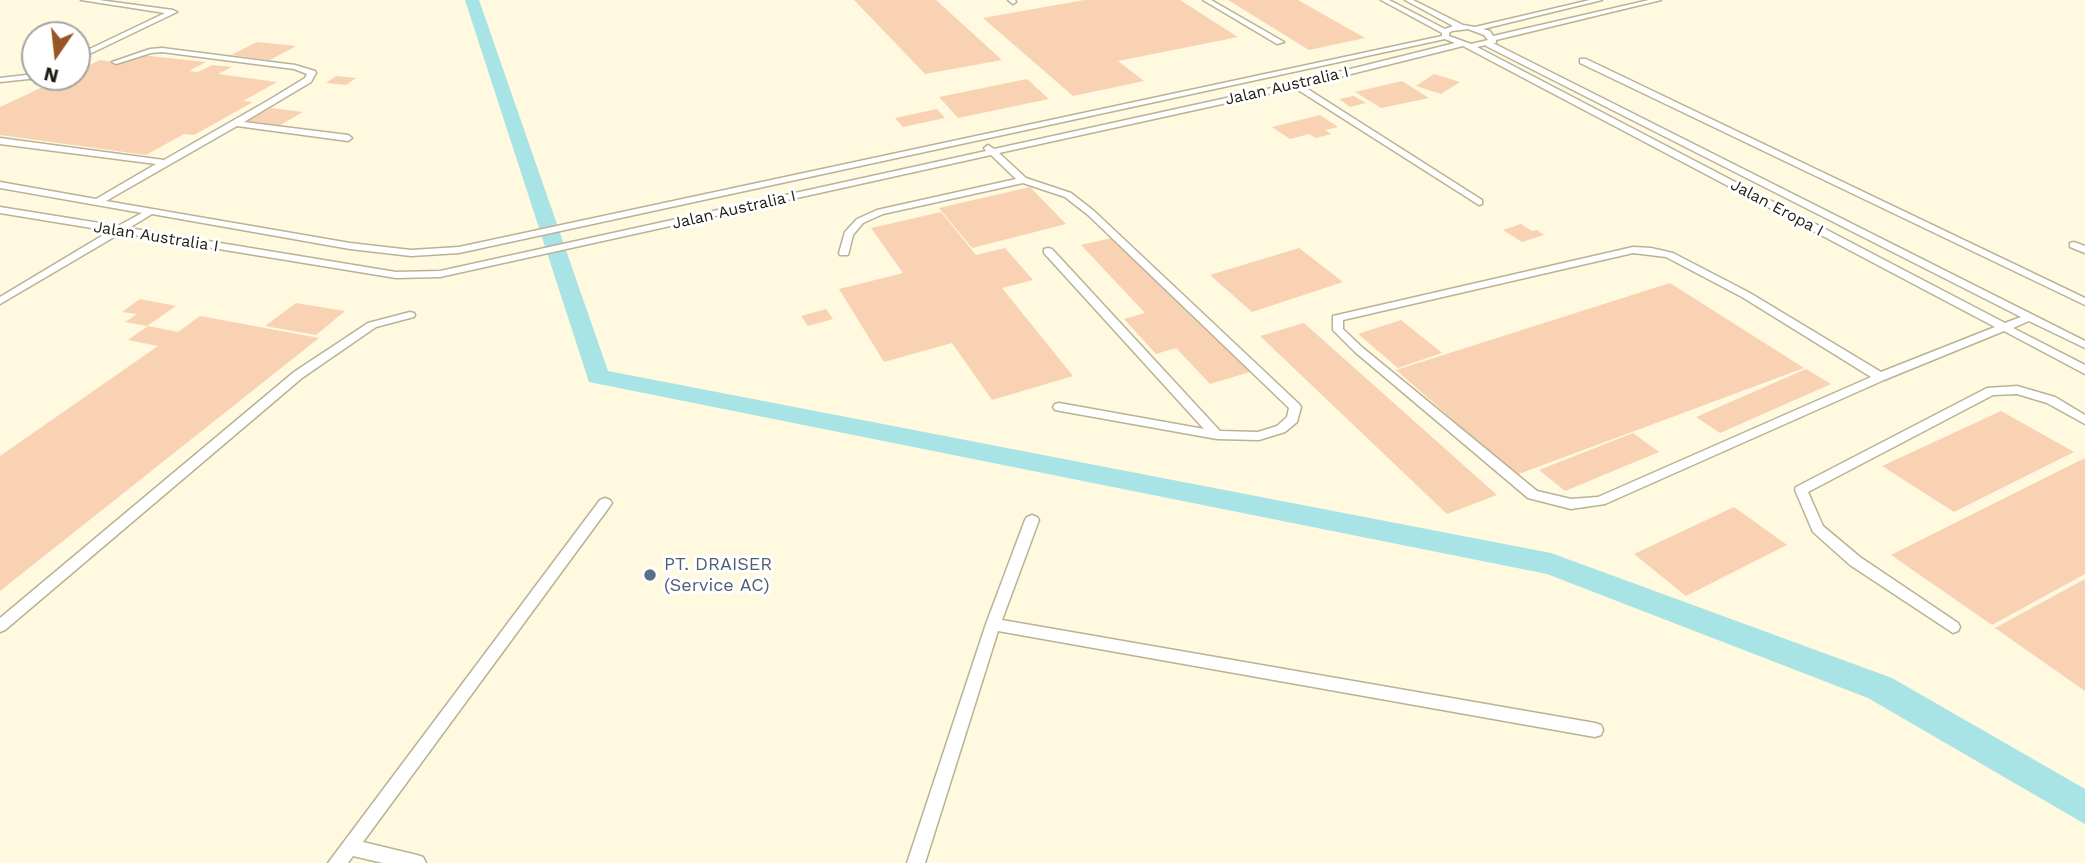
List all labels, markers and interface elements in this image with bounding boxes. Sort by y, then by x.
north arrow [21,21,91,91]
text: N [42,62,61,88]
street label: Jalan Australia I [1223,62,1351,110]
street label: Jalan Eropa I [1727,175,1827,241]
street label: Jalan Australia I [670,186,798,234]
street label: Jalan Australia I [92,218,220,256]
place label: PT. DRAISER (Service AC) [664,554,772,596]
marker: PT. DRAISER (Service AC) [642,567,658,583]

